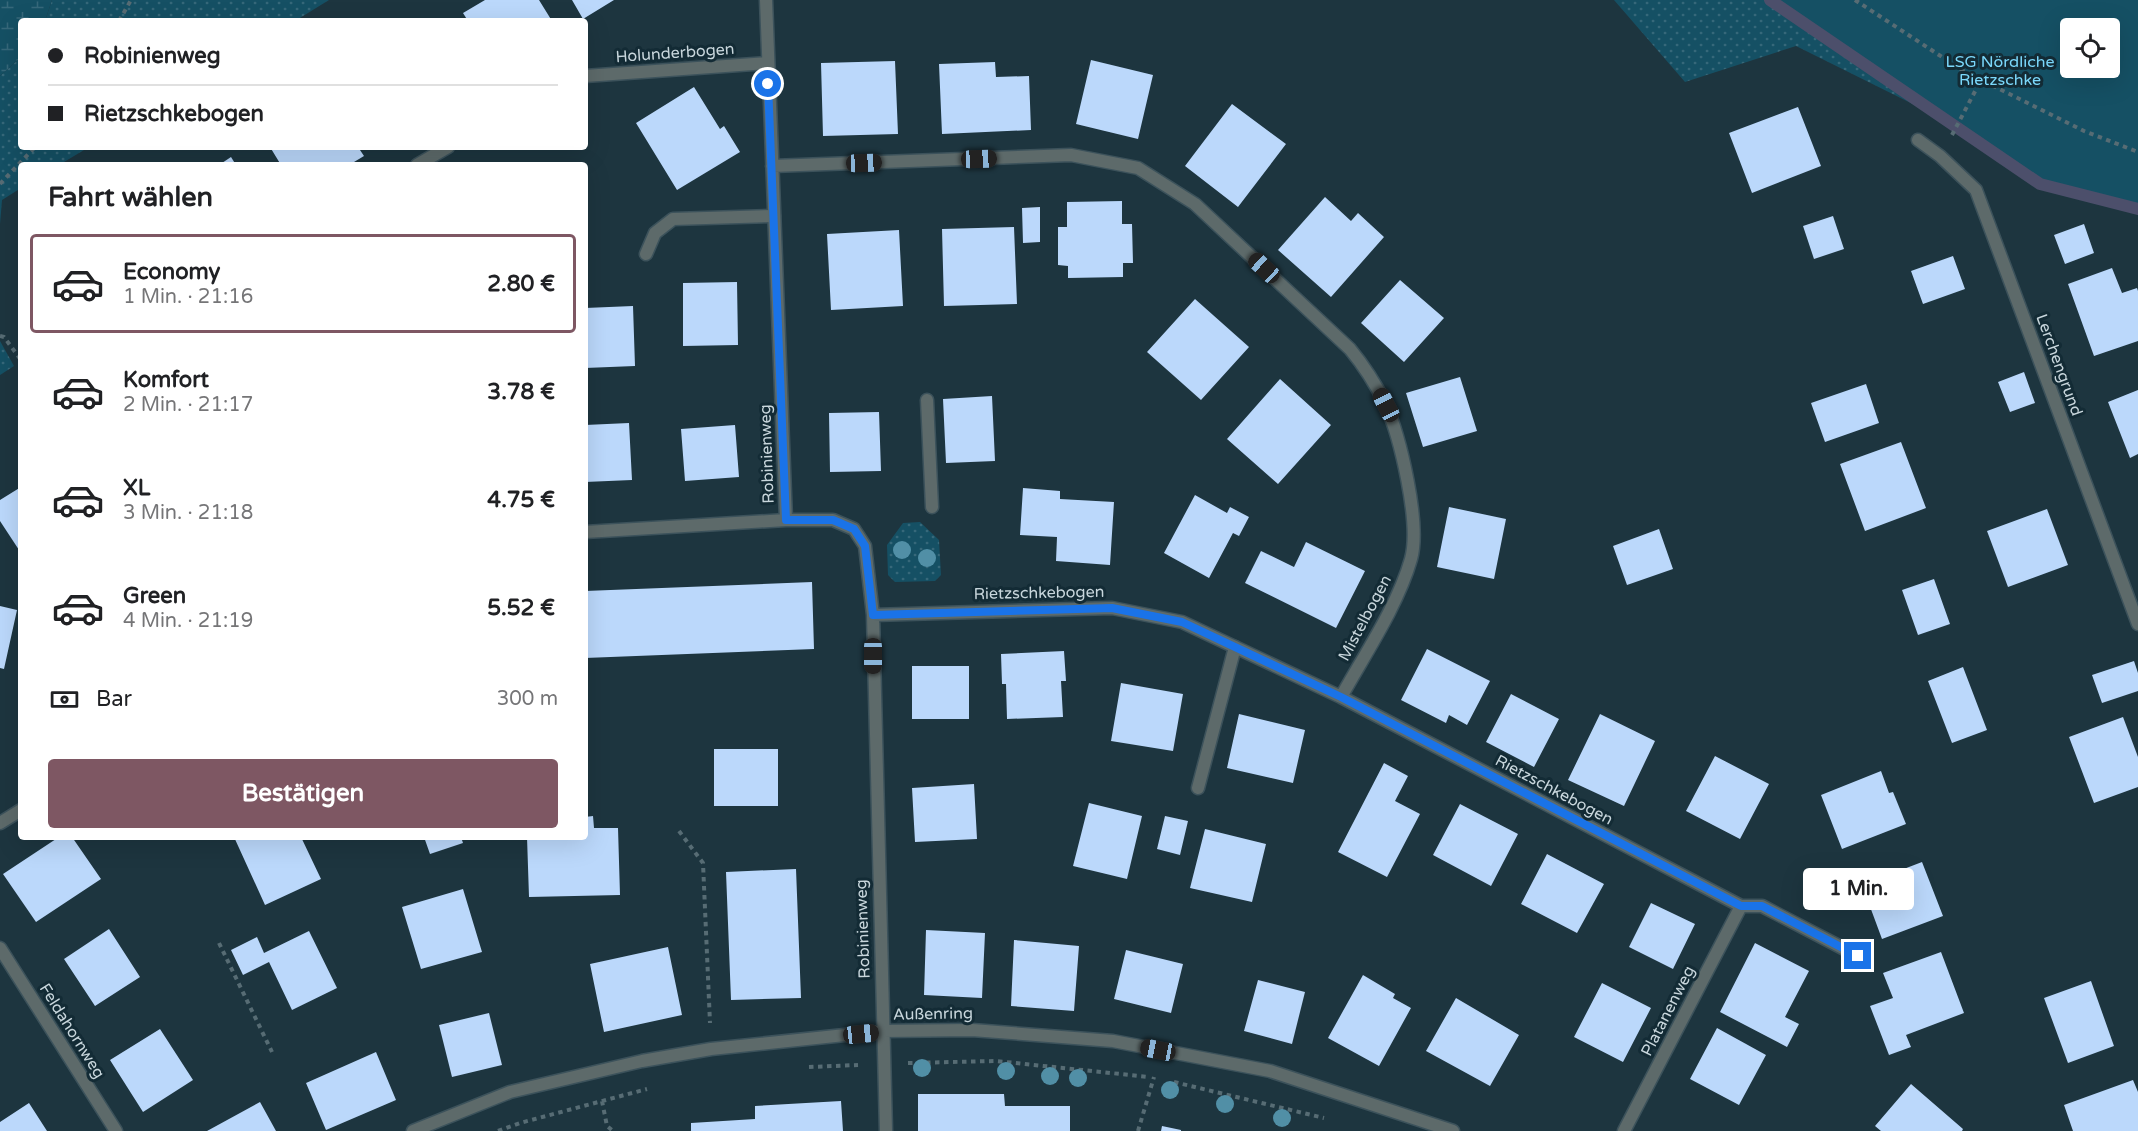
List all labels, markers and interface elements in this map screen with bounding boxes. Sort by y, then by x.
map controls [2060,18,2120,78]
button: locate [2060,18,2120,78]
street label: Holunderbogen [615,39,735,67]
text: Robinienweg [84,43,221,69]
park label: LSG Nördliche Rietzschke [1946,52,2054,90]
route start [754,70,781,97]
text: Rietzschkebogen [84,101,264,127]
car [961,149,997,169]
car [846,153,882,173]
text: Fahrt wählen [48,181,213,214]
car [1245,249,1283,287]
icon: car [51,257,105,311]
text: Economy [123,259,220,285]
text: 2.80 € [487,271,555,297]
text: 1 Min. · 21:16 [123,285,253,309]
street label: Lerchengrund [2031,311,2087,419]
icon: car [51,365,105,419]
text: Komfort [123,367,209,393]
text: 3.78 € [487,379,555,405]
car [1370,385,1402,425]
text: 2 Min. · 21:17 [123,393,253,417]
street label: Robinienweg [755,404,779,504]
icon: car [51,473,105,527]
text: XL [123,475,150,501]
text: 4.75 € [487,487,555,513]
text: 3 Min. · 21:18 [123,501,253,525]
street label: Mistelbogen [1334,572,1396,664]
icon: car [51,581,105,635]
street label: Rietzschkebogen [973,582,1105,604]
text: Green [123,583,186,609]
text: 5.52 € [487,595,555,621]
text: 4 Min. · 21:19 [123,609,253,633]
car [864,638,882,674]
icon: cash [48,683,81,716]
text: Bar [96,686,132,712]
text: 300 m [497,687,558,711]
street label: Rietzschkebogen [1492,750,1616,830]
button: Bestätigen [48,759,558,828]
callout: 1 Min. [1802,869,1914,911]
text: 1 Min. [1829,877,1888,901]
street label: Robinienweg [851,879,875,979]
route end [1844,942,1871,969]
street label: Platanenweg [1637,963,1699,1059]
street label: Feldahornweg [35,980,109,1082]
street label: Außenring [893,1003,973,1025]
car [842,1023,880,1045]
car [1139,1038,1177,1062]

